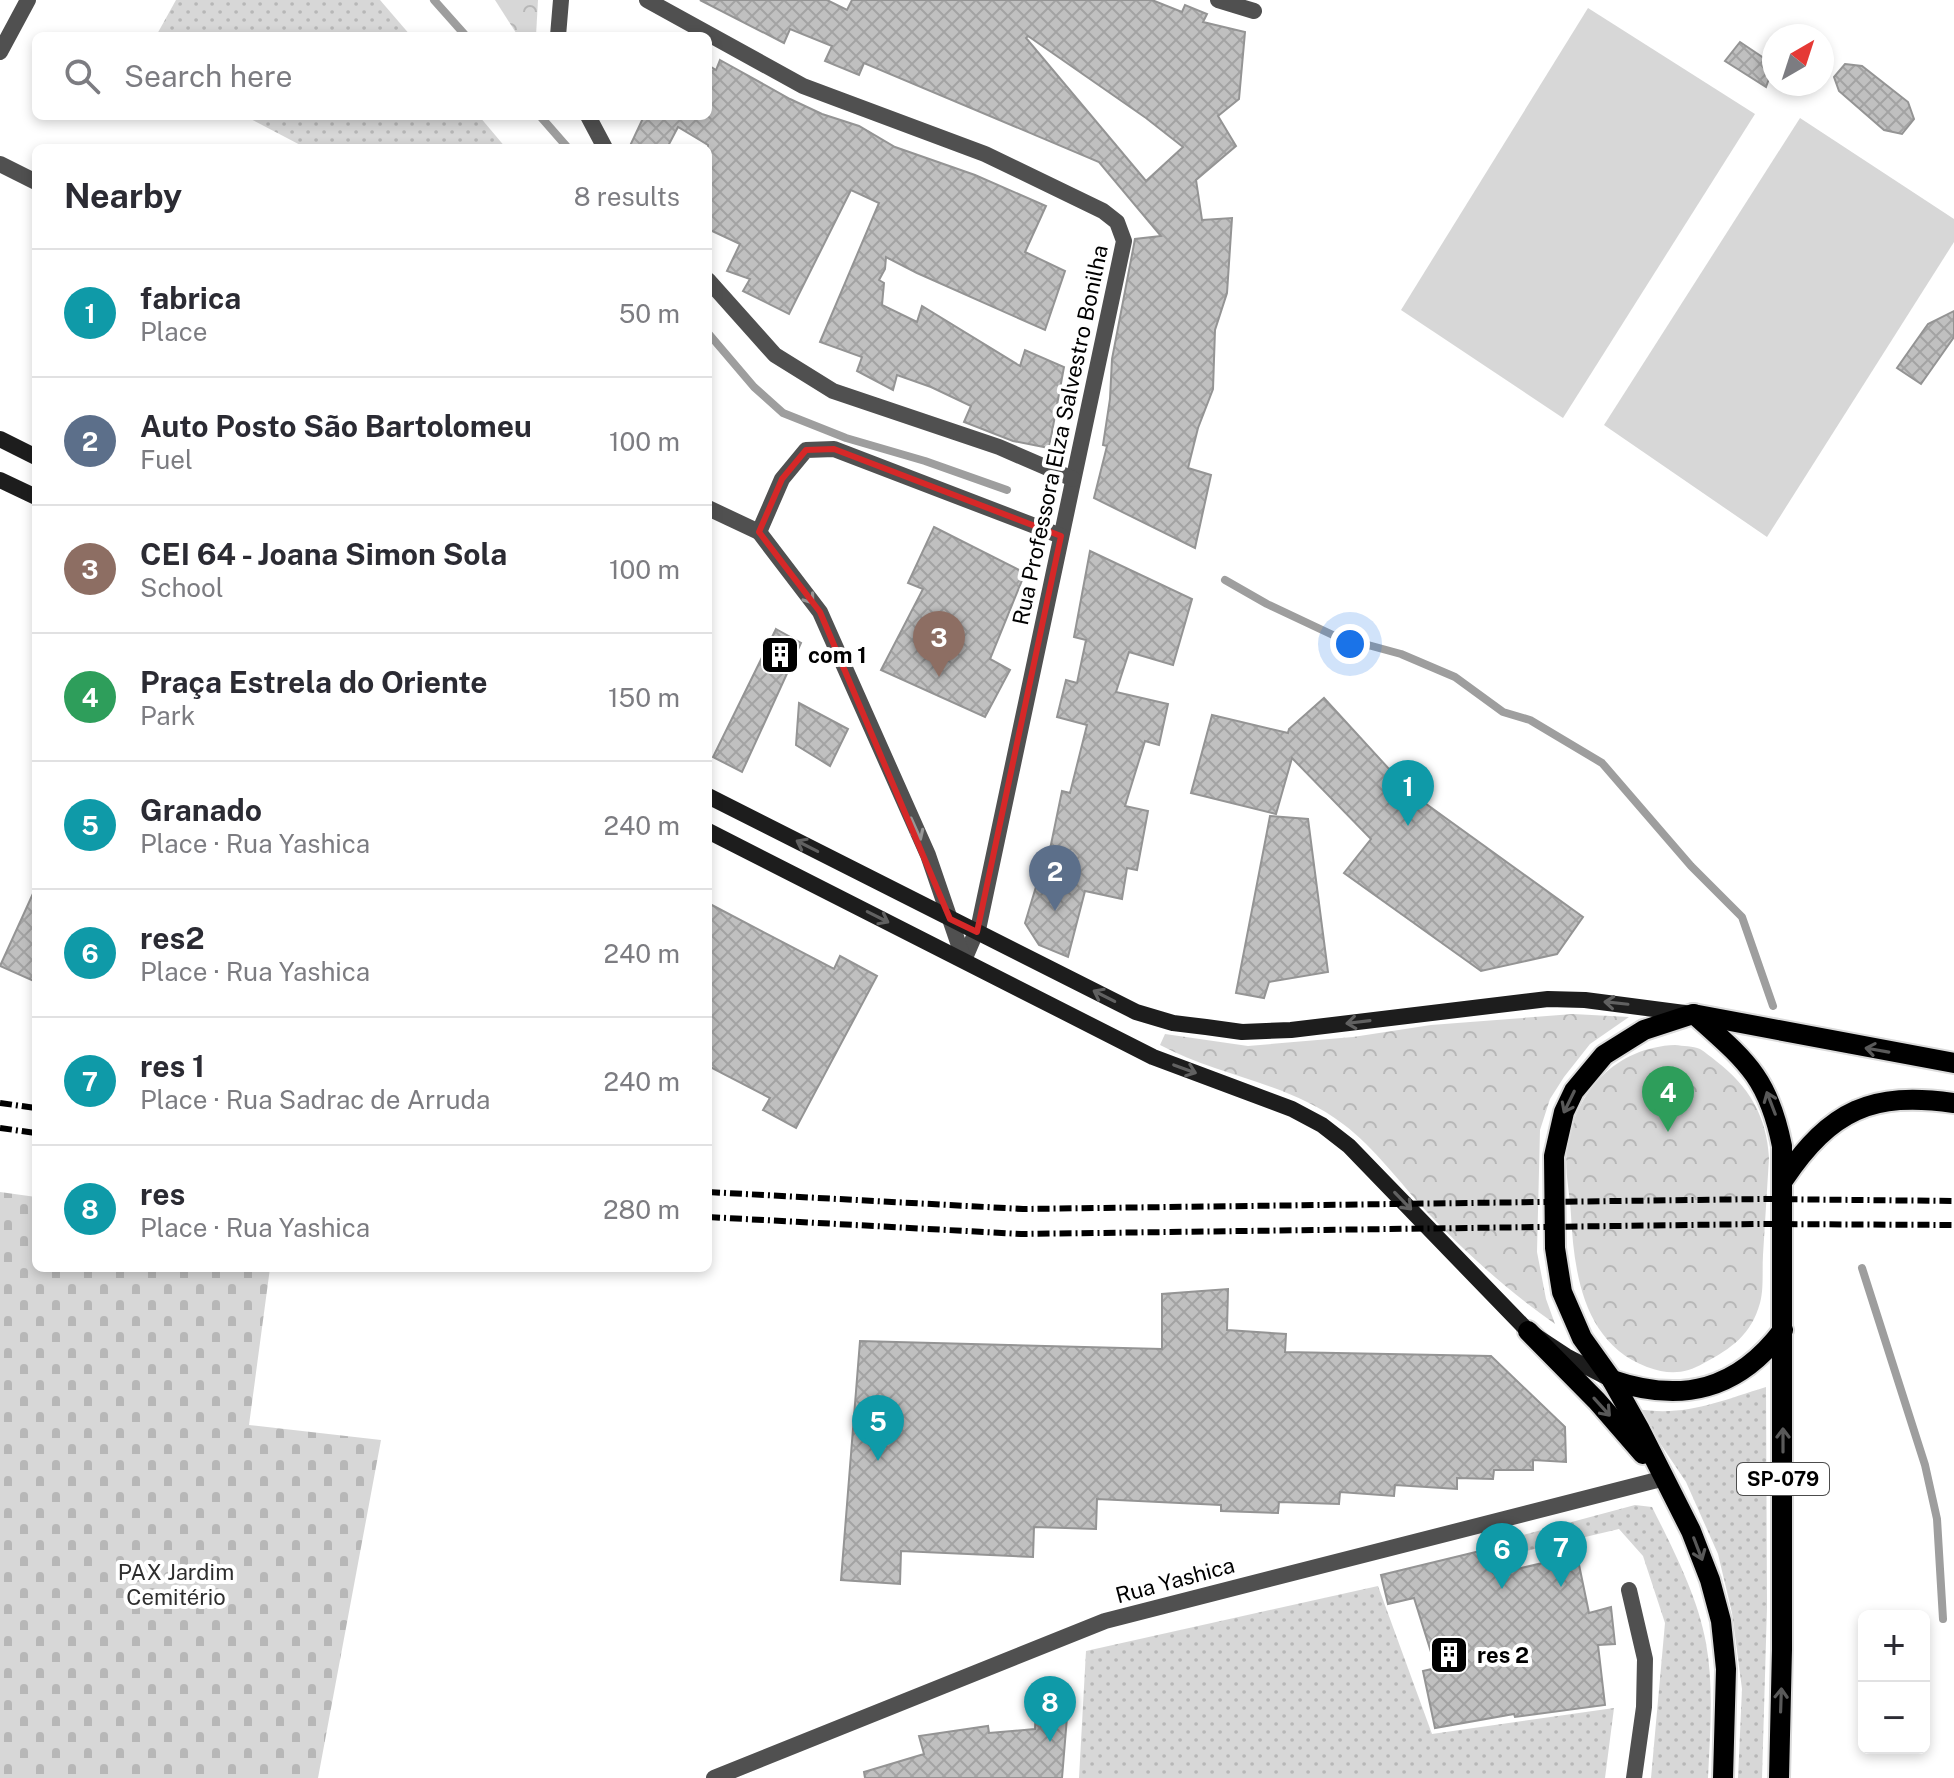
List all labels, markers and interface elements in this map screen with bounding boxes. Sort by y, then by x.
north arrow [1762,24,1834,96]
search box [32,32,712,120]
icon: search [60,54,104,98]
text: Search here [124,58,292,94]
text: Nearby [64,176,182,216]
text: 8 results [574,181,680,212]
street label: Rua Professora Elza Salvestro Bonilha [1007,243,1113,627]
text: fabrica [140,280,241,316]
text: 1 [84,298,96,329]
text: 50 m [619,298,680,329]
text: Place [140,316,207,347]
text: Auto Posto São Bartolomeu [140,408,532,444]
text: 2 [82,426,98,457]
text: 100 m [609,426,680,457]
text: Fuel [140,444,193,475]
text: CEI 64 - Joana Simon Sola [140,536,507,572]
text: 3 [81,554,99,585]
text: 100 m [609,554,680,585]
text: School [140,572,224,603]
one-way arrow [798,583,815,604]
pin: 3 [913,611,965,677]
your location [1330,624,1370,664]
building icon: com 1 [759,634,801,676]
place label: com 1 [808,642,867,668]
text: Praça Estrela do Oriente [140,664,488,700]
text: 4 [81,682,99,713]
text: 150 m [608,682,680,713]
text: Park [140,700,195,731]
pin: 1 [1382,760,1434,826]
text: Granado [140,792,262,828]
text: 5 [81,810,99,841]
text: 240 m [603,810,680,841]
one-way arrow [910,816,925,841]
text: Place · Rua Yashica [140,828,370,859]
one-way arrow [796,838,819,854]
pin: 2 [1029,845,1081,911]
one-way arrow [865,909,889,925]
text: res2 [140,920,204,956]
text: 6 [81,938,99,969]
text: 240 m [603,938,680,969]
text: Place · Rua Yashica [140,956,370,987]
one-way arrow [1093,988,1117,1003]
one-way arrow [1603,995,1630,1010]
one-way arrow [1345,1015,1371,1030]
one-way arrow [1865,1041,1890,1056]
text: res 1 [140,1048,205,1084]
one-way arrow [1172,1063,1197,1077]
text: 7 [82,1066,98,1097]
text: 240 m [603,1066,680,1097]
pin: 4 [1642,1066,1694,1132]
text: Place · Rua Sadrac de Arruda [140,1084,490,1115]
one-way arrow [1561,1090,1576,1114]
one-way arrow [1763,1091,1777,1116]
text: res [140,1176,185,1212]
one-way arrow [1393,1191,1412,1211]
text: 8 [81,1194,99,1225]
text: 280 m [603,1194,680,1225]
text: Place · Rua Yashica [140,1212,370,1243]
pin: 5 [852,1395,904,1461]
one-way arrow [1593,1397,1611,1417]
one-way arrow [1775,1427,1791,1454]
road number: SP-079 [1737,1463,1829,1495]
pin: 7 [1535,1521,1587,1587]
pin: 6 [1476,1523,1528,1589]
one-way arrow [1692,1536,1706,1561]
street label: Rua Yashica [1113,1552,1237,1608]
park label: PAX Jardim Cemitério [118,1559,234,1610]
map controls [1858,1610,1930,1754]
button: + [1858,1610,1930,1682]
building icon: res 2 [1428,1634,1470,1676]
place label: res 2 [1477,1642,1529,1668]
pin: 8 [1024,1676,1076,1742]
button: − [1858,1682,1930,1754]
one-way arrow [1774,1687,1789,1714]

